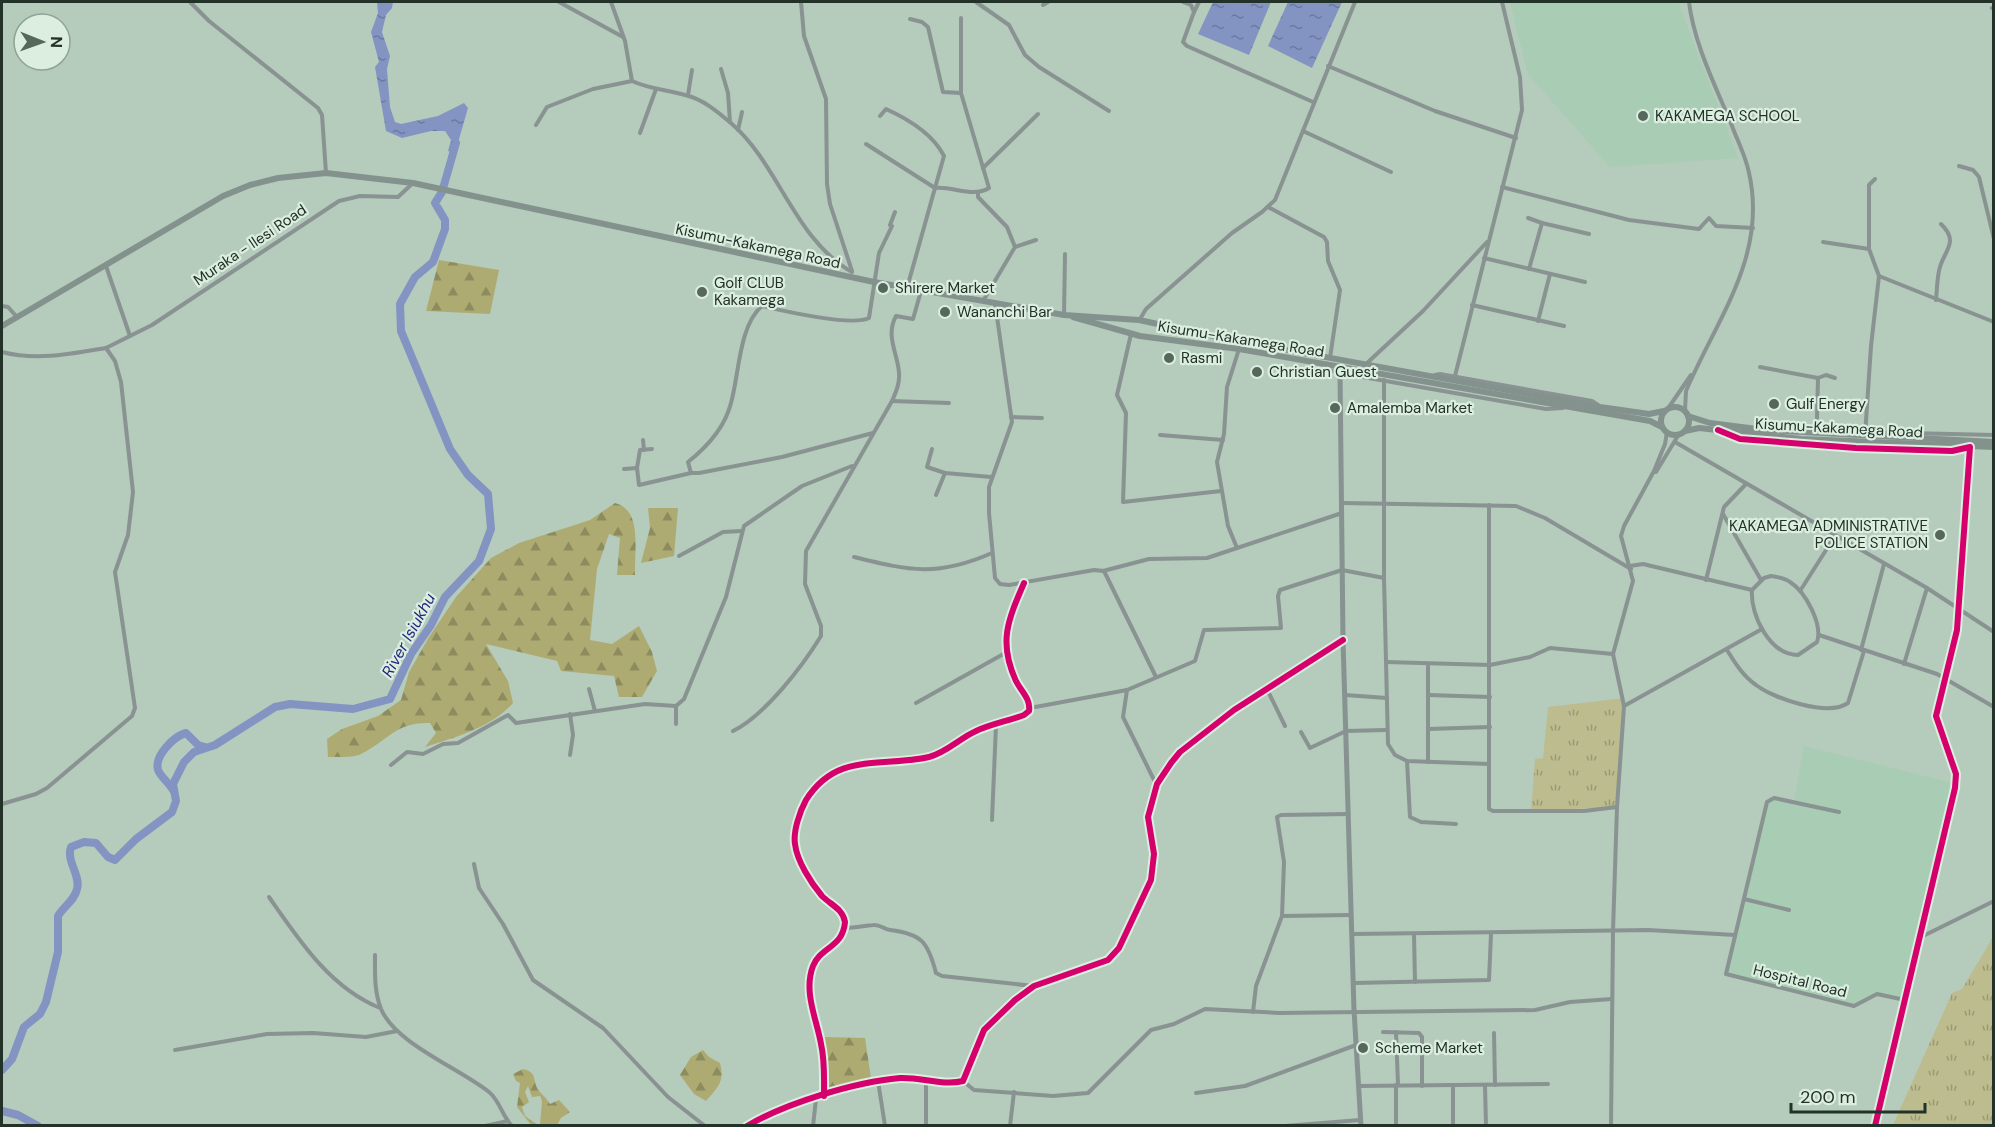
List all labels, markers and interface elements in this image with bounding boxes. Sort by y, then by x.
north arrow [12,12,72,72]
text: N [46,36,67,48]
place label: KAKAMEGA SCHOOL [1655,106,1800,126]
marker: KAKAMEGA SCHOOL [1636,109,1650,123]
street label: Muraka - Ilesi Road [190,200,310,290]
street label: Kisumu-Kakamega Road [674,219,842,273]
place label: Golf CLUB Kakamega [714,273,785,310]
place label: Shirere Market [895,278,995,298]
marker: Shirere Market [876,281,890,295]
marker: Golf CLUB Kakamega [695,285,709,299]
place label: Wananchi Bar [957,302,1052,322]
marker: Wananchi Bar [938,305,952,319]
street label: Kisumu-Kakamega Road [1156,316,1326,362]
place label: Rasmi [1181,348,1222,368]
marker: Rasmi [1162,351,1176,365]
place label: Christian Guest [1269,362,1377,382]
marker: Christian Guest [1250,365,1264,379]
place label: Gulf Energy [1786,394,1867,414]
marker: Gulf Energy [1767,397,1781,411]
place label: Amalemba Market [1347,398,1473,418]
marker: Amalemba Market [1328,401,1342,415]
street label: Kisumu-Kakamega Road [1755,414,1923,442]
place label: KAKAMEGA ADMINISTRATIVE POLICE STATION [1729,516,1928,553]
marker: KAKAMEGA ADMINISTRATIVE POLICE STATION [1933,528,1947,542]
water label: River Isiukhu [377,590,440,681]
street label: Hospital Road [1751,960,1849,1002]
place label: Scheme Market [1375,1038,1483,1058]
marker: Scheme Market [1356,1041,1370,1055]
scale bar [1791,1076,1924,1114]
text: 200 m [1800,1085,1856,1109]

